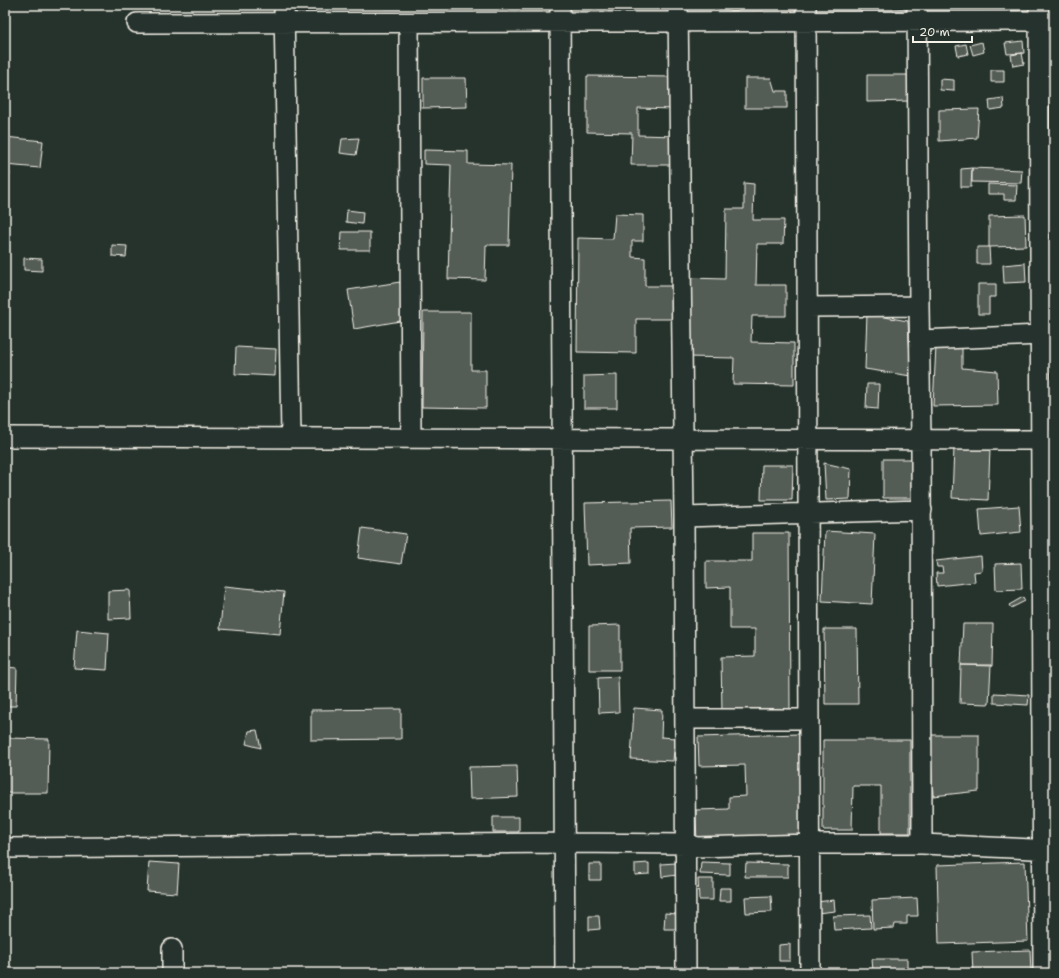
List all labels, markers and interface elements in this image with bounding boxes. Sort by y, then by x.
scale bar [913,18,972,44]
text: 20 m [919,24,950,40]

